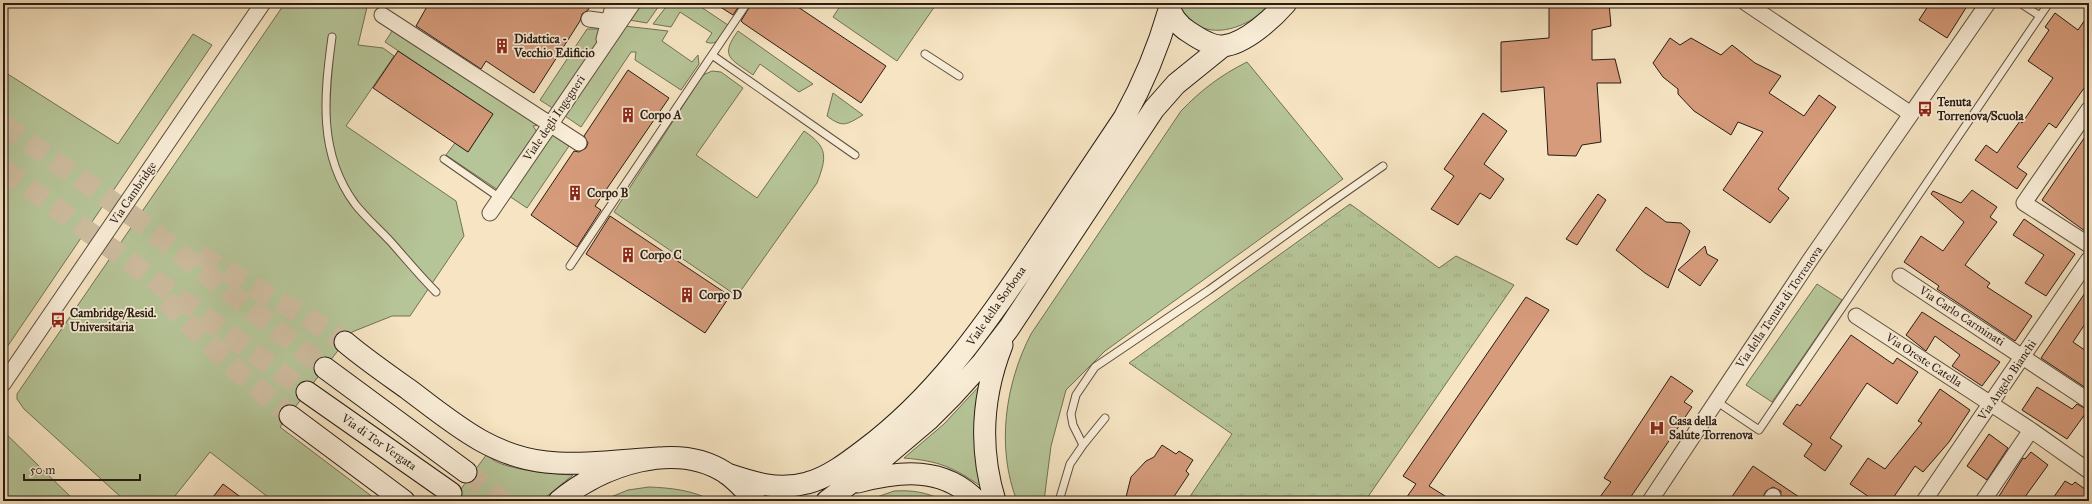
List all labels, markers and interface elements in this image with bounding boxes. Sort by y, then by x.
place label: Didattica - Vecchio Edificio [513,32,595,60]
building icon: Didattica - Vecchio Edificio [493,37,511,55]
street label: Viale degli Ingegneri [520,72,589,165]
place label: Tenuta Torrenova/Scuola [1936,95,2024,123]
bus stop icon: Tenuta Torrenova/Scuola [1916,100,1934,118]
building icon: Corpo A [619,106,637,124]
place label: Corpo A [640,108,683,123]
street label: Via Cambridge [106,159,160,228]
building icon: Corpo B [566,184,584,202]
place label: Corpo B [587,186,629,201]
street label: Via della Tenuta di Torrenova [1732,243,1826,371]
building icon: Corpo C [619,246,637,264]
place label: Corpo C [640,248,682,263]
street label: Viale della Sorbona [963,263,1029,349]
street label: Via Carlo Carminati [1916,283,2008,349]
building icon: Corpo D [678,286,696,304]
place label: Corpo D [699,288,743,303]
place label: Cambridge/Resid. Universitaria [70,306,157,334]
bus stop icon: Cambridge/Resid. Universitaria [49,311,67,329]
street label: Via Oreste Catella [1882,330,1966,390]
street label: Via Angelo Bianchi [1974,336,2040,424]
street label: Via di Tor Vergata [337,410,420,474]
place label: Casa della Salute Torrenova [1669,414,1754,442]
hospital icon: Casa della Salute Torrenova [1648,419,1666,437]
scale bar [24,456,140,482]
text: 50 m [30,463,55,477]

